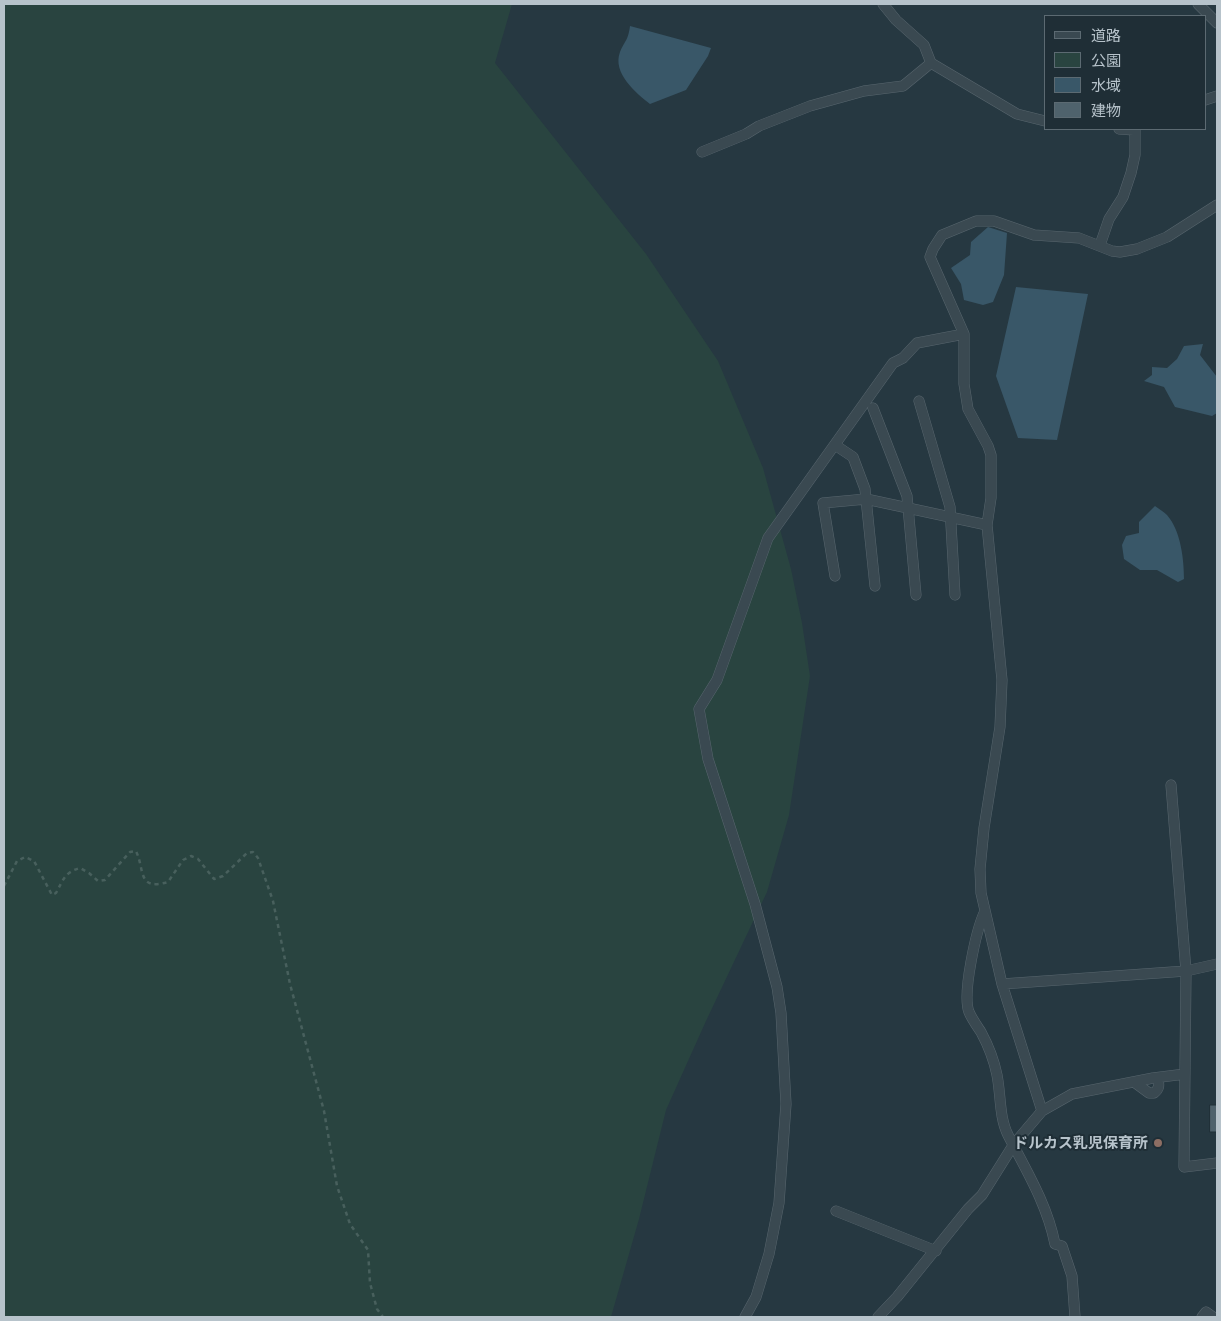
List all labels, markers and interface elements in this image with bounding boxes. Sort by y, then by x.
legend [1044,15,1206,130]
text: 道路 [1091,26,1121,45]
text: 公園 [1091,51,1121,70]
text: 水域 [1091,76,1121,95]
text: 建物 [1091,101,1121,120]
place label: ドルカス乳児保育所 [1013,1134,1148,1152]
marker: ドルカス乳児保育所 [1152,1137,1164,1149]

